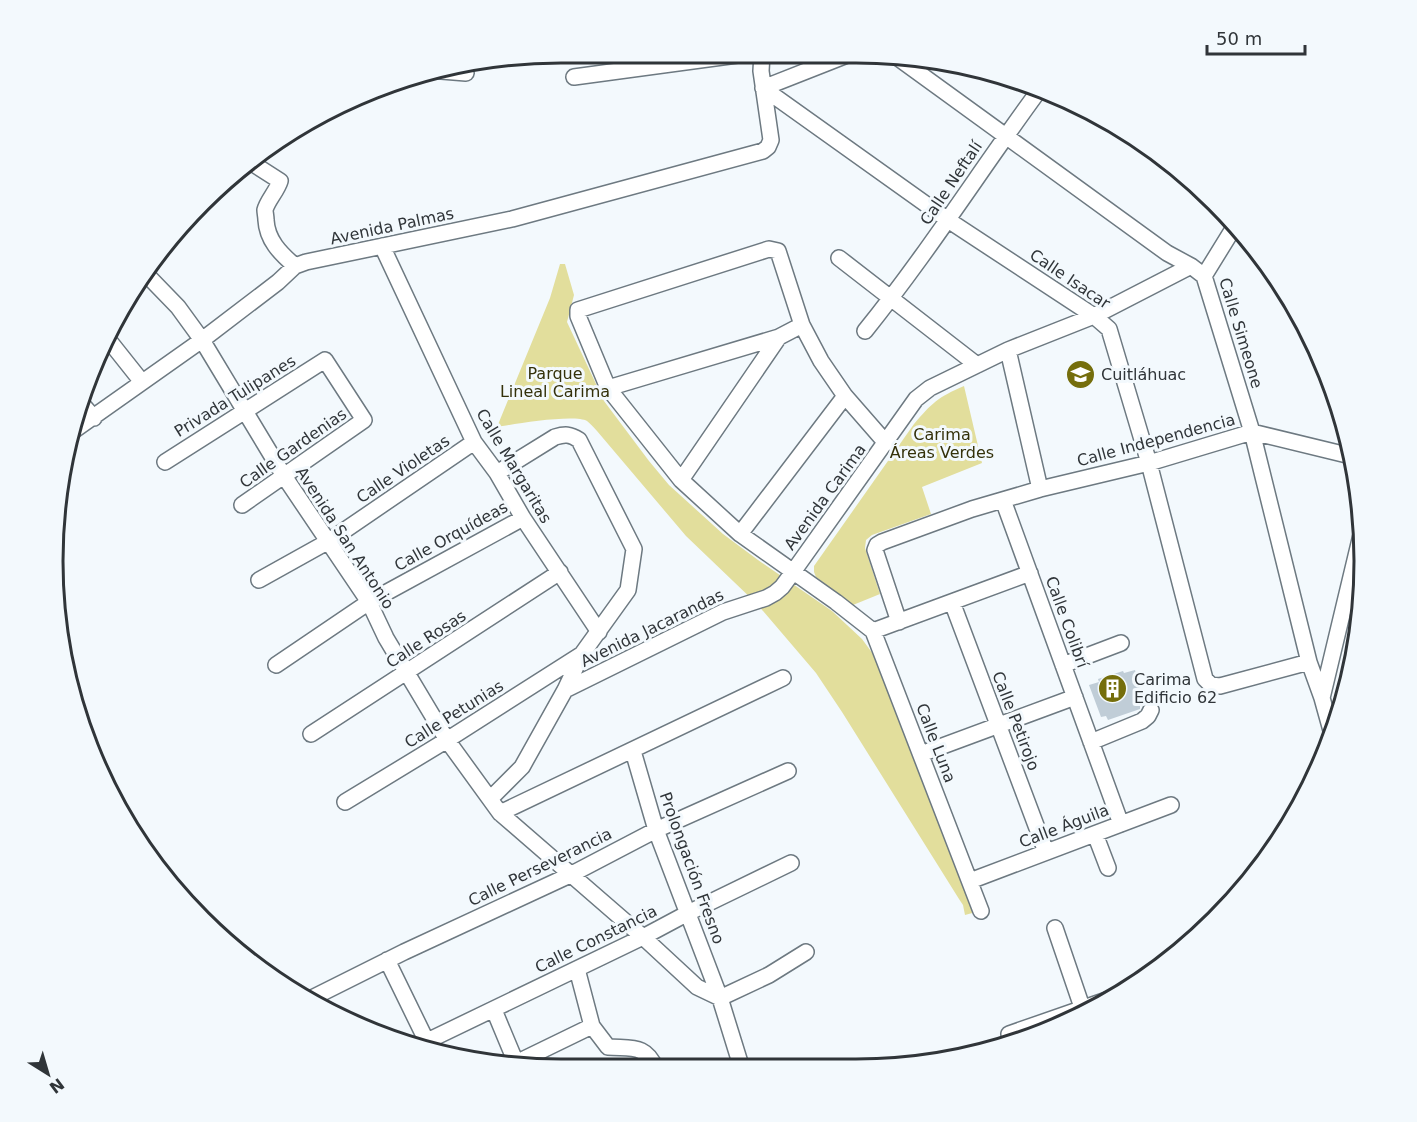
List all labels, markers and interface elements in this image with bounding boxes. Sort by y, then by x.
scale bar [1207,18,1304,56]
text: 50 m [1216,28,1262,49]
street label: Calle Neftalí [916,137,986,228]
street label: Avenida Palmas [328,204,456,248]
street label: Calle Isacar [1026,245,1114,313]
street label: Calle Simeone [1215,275,1267,391]
street label: Privada Tulipanes [171,351,299,441]
school or university icon: Cuitláhuac [1064,358,1096,390]
park label: Parque Lineal Carima [500,364,610,401]
place label: Cuitláhuac [1101,365,1186,384]
street label: Calle Gardenias [236,404,350,492]
street label: Calle Margaritas [472,405,556,527]
street label: Calle Independencia [1075,410,1237,470]
park label: Carima Áreas Verdes [890,425,994,462]
street label: Calle Violetas [353,431,453,507]
street label: Avenida Carima [780,440,870,554]
street label: Avenida San Antonio [292,463,398,613]
street label: Calle Orquídeas [391,497,511,575]
street label: Calle Colibrí [1042,574,1093,671]
street label: Avenida Jacarandas [577,585,727,671]
street label: Calle Rosas [382,606,470,672]
street label: Calle Petirojo [988,669,1044,773]
place label: Carima Edificio 62 [1134,670,1217,707]
building icon: Carima Edificio 62 [1097,672,1129,704]
street label: Calle Petunias [401,676,507,752]
street label: Calle Luna [912,701,960,785]
street label: Prolongación Fresno [656,789,728,947]
street label: Calle Águila [1016,800,1112,852]
street label: Calle Perseverancia [465,824,615,910]
street label: Calle Constancia [532,901,660,977]
north arrow [18,1044,78,1104]
text: N [46,1074,68,1097]

